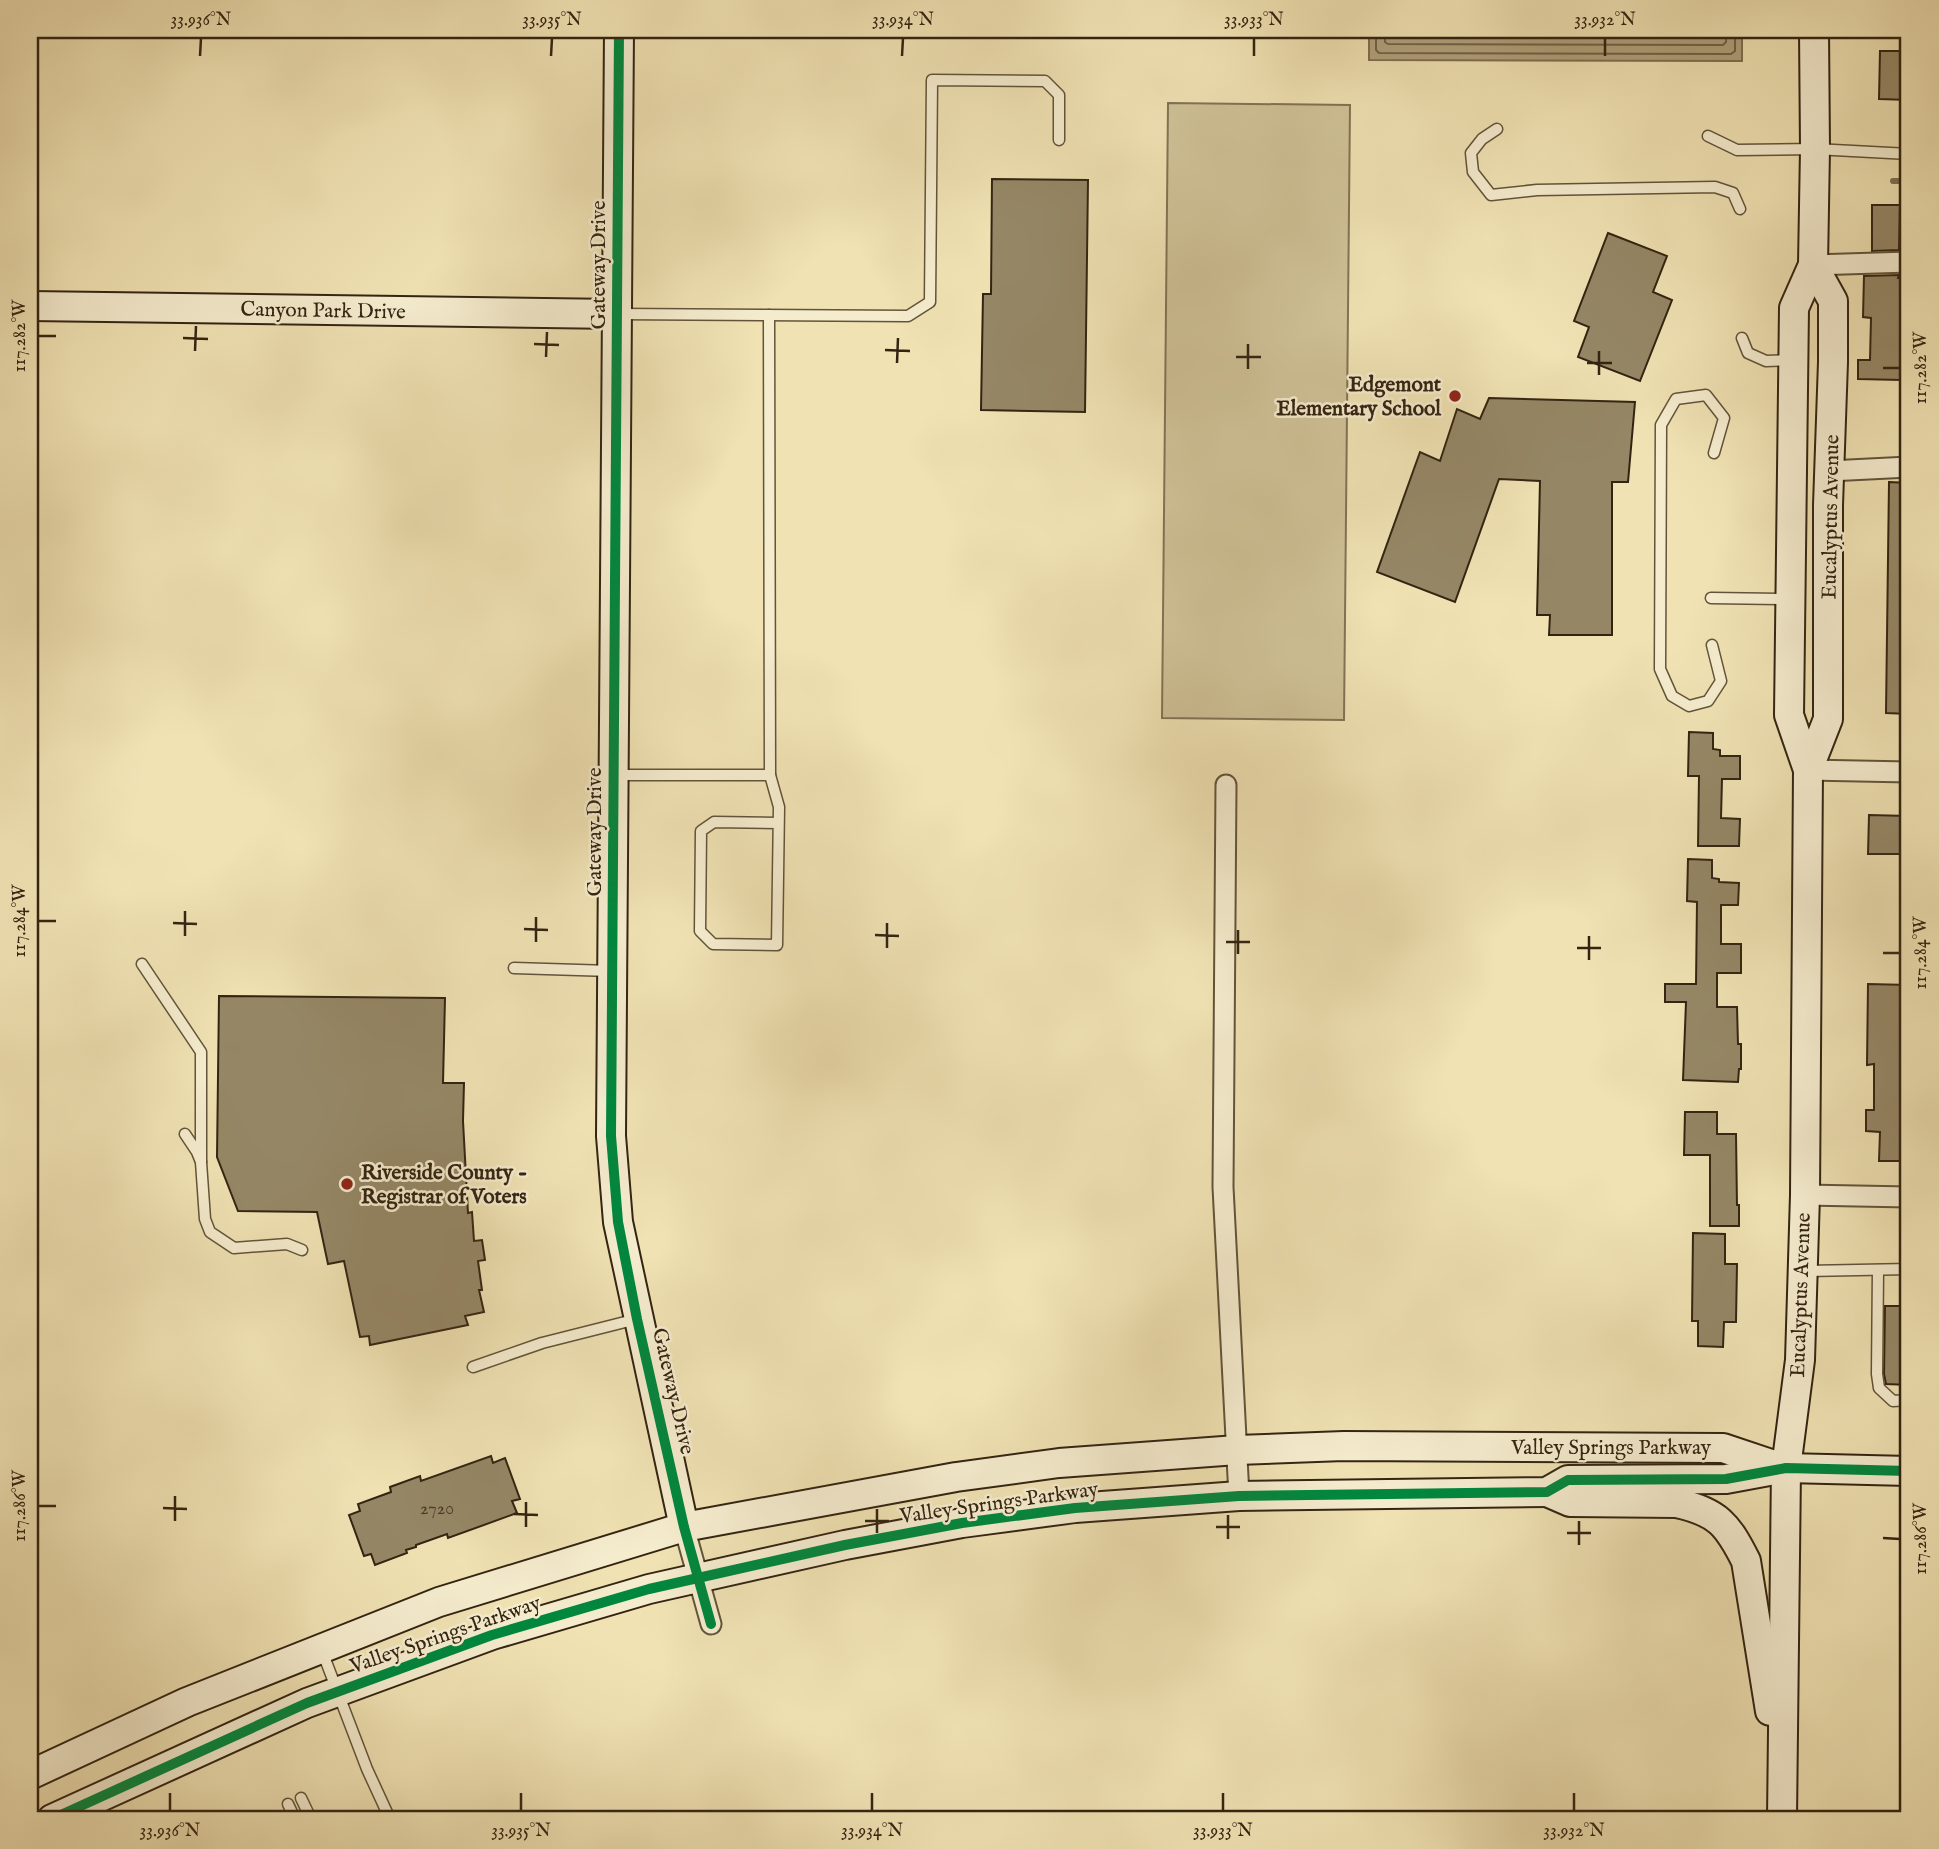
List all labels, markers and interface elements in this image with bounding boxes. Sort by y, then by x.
text: 33.936°N [171,9,232,32]
text: 33.935°N [522,9,582,32]
text: 33.934°N [872,9,934,32]
text: 33.933°N [1224,9,1284,32]
text: 33.932°N [1574,9,1636,32]
street label: Gateway Drive [586,200,613,330]
street label: Canyon Park Drive [240,297,406,326]
text: 117.282°W [9,299,32,372]
text: 117.282°W [1910,331,1933,404]
place label: Edgemont Elementary School [1276,372,1442,423]
marker: Edgemont Elementary School [1447,388,1463,404]
street label: Eucalyptus Avenue [1817,434,1846,600]
street label: Gateway Drive [582,767,609,897]
text: 117.284°W [9,884,32,957]
text: 117.284°W [1910,916,1933,989]
place label: Riverside County - Registrar of Voters [361,1160,527,1211]
marker: Riverside County - Registrar of Voters [339,1176,355,1192]
street label: Eucalyptus Avenue [1785,1212,1818,1378]
street label: Gateway Drive [645,1325,700,1458]
street label: Valley Springs Parkway [1510,1435,1712,1462]
text: 117.286°W [9,1469,32,1542]
street label: Valley Springs Parkway [897,1476,1101,1531]
house number: 2720 [420,1498,454,1521]
text: 117.286°W [1910,1502,1933,1575]
street label: Valley Springs Parkway [346,1590,545,1681]
text: 33.936°N [140,1820,201,1843]
text: 33.935°N [491,1820,551,1843]
text: 33.934°N [841,1820,903,1843]
text: 33.933°N [1193,1820,1253,1843]
text: 33.932°N [1543,1820,1605,1843]

